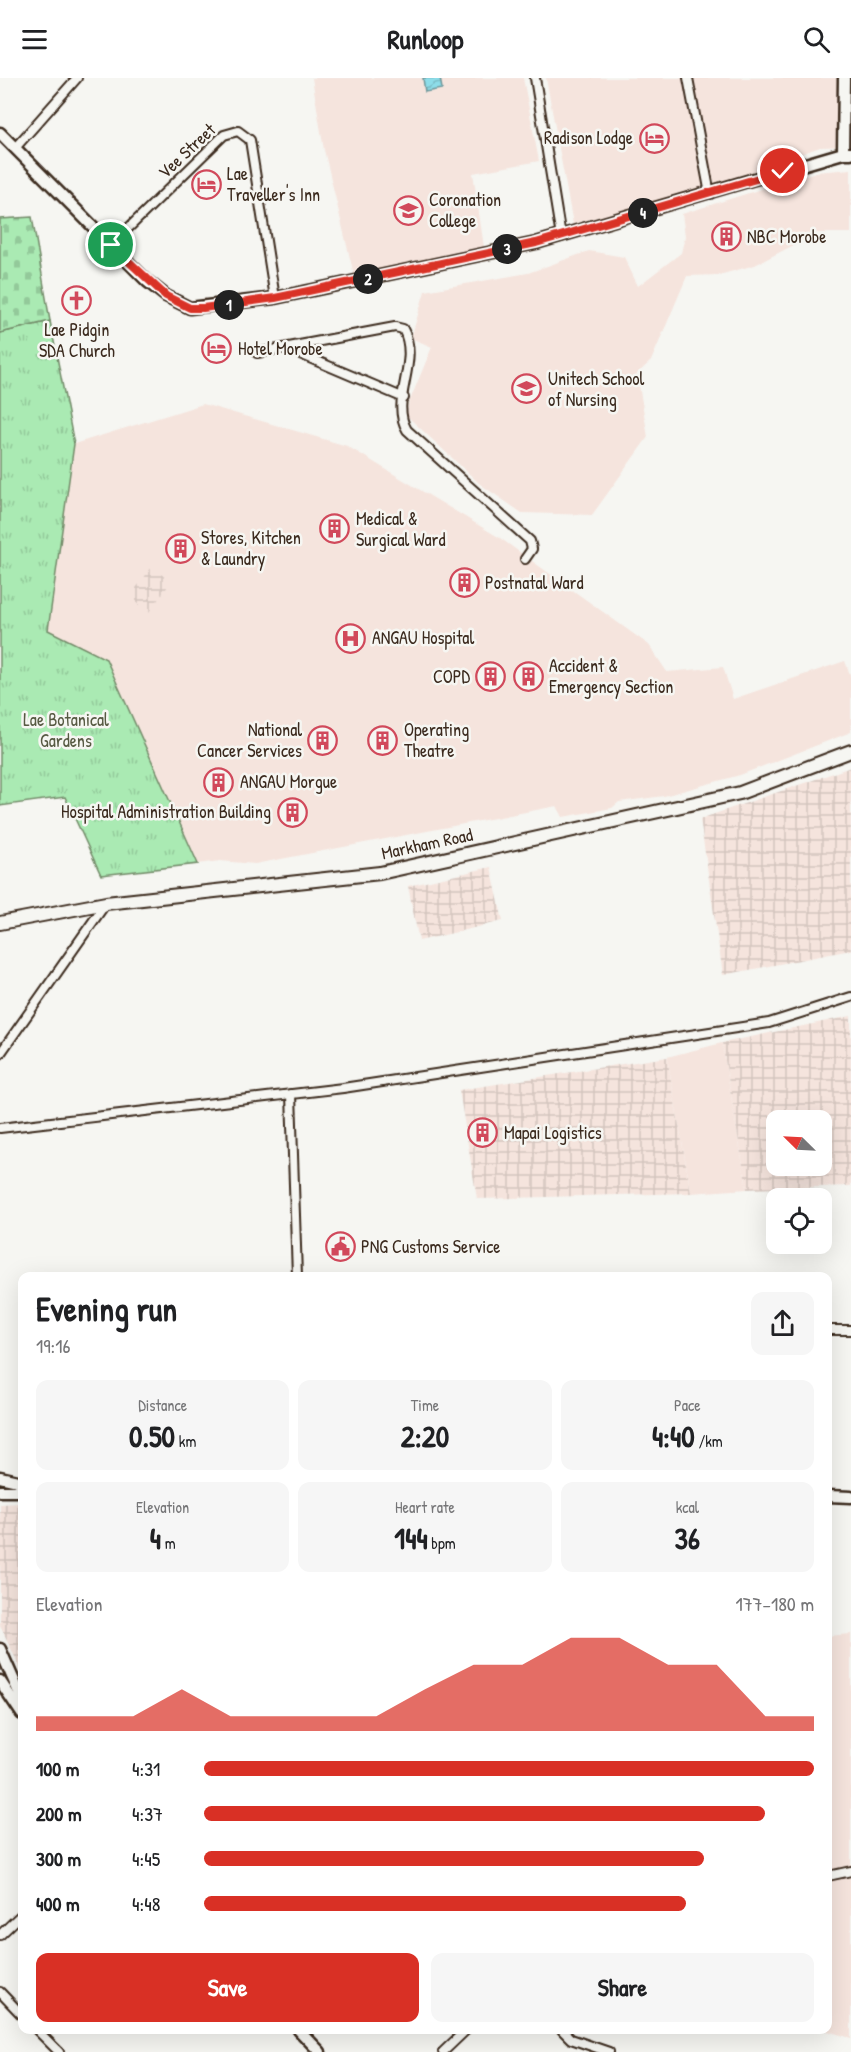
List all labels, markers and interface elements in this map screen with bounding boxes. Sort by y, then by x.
text: Runloop [388,21,463,57]
icon: menu [18,23,51,56]
icon: search [800,23,833,56]
street label: Vee Street [152,117,222,184]
hotel icon: Radison Lodge [638,122,670,154]
place label: Radison Lodge [544,125,633,150]
pin [757,145,808,196]
icon: check [766,154,799,187]
place label: Lae Traveller's Inn [227,161,320,207]
hotel icon: Lae Traveller's Inn [190,168,222,200]
place label: Coronation College [429,187,501,233]
school or university icon: Coronation College [392,194,424,226]
pin: 4 [628,198,658,228]
text: 4 [640,202,646,224]
pin [85,219,136,270]
building icon: NBC Morobe [710,221,742,253]
place label: NBC Morobe [747,224,826,249]
icon: arrive [94,228,127,261]
pin: 3 [492,234,522,264]
text: 3 [503,238,511,260]
pin: 2 [353,264,383,294]
text: 2 [364,268,372,290]
church icon: Lae Pidgin SDA Church [61,285,93,317]
pin: 1 [214,290,244,320]
text: 1 [226,294,232,316]
place label: Lae Pidgin SDA Church [39,317,115,363]
hotel icon: Hotel Morobe [201,333,233,365]
place label: Hotel Morobe [238,336,323,361]
place label: Unitech School of Nursing [548,366,644,412]
school or university icon: Unitech School of Nursing [511,373,543,405]
place label: Medical & Surgical Ward [356,506,446,552]
building icon: Medical & Surgical Ward [319,513,351,545]
place label: Stores, Kitchen & Laundry [201,525,301,571]
building icon: Stores, Kitchen & Laundry [164,532,196,564]
building icon: Postnatal Ward [448,567,480,599]
place label: Postnatal Ward [485,570,584,595]
hospital icon: ANGAU Hospital [335,622,367,654]
place label: ANGAU Hospital [372,625,474,650]
place label: Accident & Emergency Section [549,653,673,699]
building icon: Accident & Emergency Section [512,660,544,692]
building icon: COPD [475,661,507,693]
place label: COPD [433,664,470,689]
park label: Lae Botanical Gardens [23,707,109,753]
place label: National Cancer Services [197,717,302,763]
place label: Operating Theatre [404,717,469,763]
building icon: National Cancer Services [307,724,339,756]
building icon: Operating Theatre [367,724,399,756]
building icon: ANGAU Morgue [203,766,235,798]
place label: ANGAU Morgue [240,769,337,794]
building icon: Hospital Administration Building [276,796,308,828]
place label: Hospital Administration Building [61,799,271,824]
street label: Markham Road [379,822,475,865]
north arrow [766,1110,832,1176]
map controls [766,1110,832,1254]
building icon: Mapai Logistics [467,1117,499,1149]
place label: Mapai Logistics [504,1120,602,1145]
button: locate [766,1188,832,1254]
public building icon: PNG Customs Service [324,1231,356,1263]
place label: PNG Customs Service [361,1234,501,1259]
text: Evening run [36,1287,177,1331]
button: share [751,1292,814,1355]
text: 19:16 [36,1332,70,1359]
text: Distance [138,1394,187,1416]
text: Time [411,1394,439,1416]
text: Pace [674,1394,701,1416]
text: 0.50 [129,1416,175,1456]
text: 2:20 [401,1416,449,1456]
text: 4:40 [652,1416,695,1456]
text: km [175,1430,196,1452]
text: /km [695,1430,723,1452]
text: Elevation [136,1496,189,1518]
text: Heart rate [395,1496,455,1518]
text: kcal [676,1496,699,1518]
text: 4 [150,1518,161,1558]
text: 144 [394,1518,428,1558]
text: 36 [675,1518,700,1558]
text: m [161,1532,176,1554]
text: bpm [428,1532,456,1554]
text: Elevation [36,1590,102,1617]
text: 177–180 m [735,1590,814,1617]
text: 100 m [36,1755,79,1782]
text: 4:31 [132,1755,160,1782]
text: 200 m [36,1800,81,1827]
text: 4:37 [132,1800,163,1827]
text: 300 m [36,1845,81,1872]
text: 4:45 [132,1845,160,1872]
text: 400 m [36,1890,80,1917]
text: 4:48 [132,1890,160,1917]
button: Save [36,1953,419,2022]
button: Share [431,1953,814,2022]

